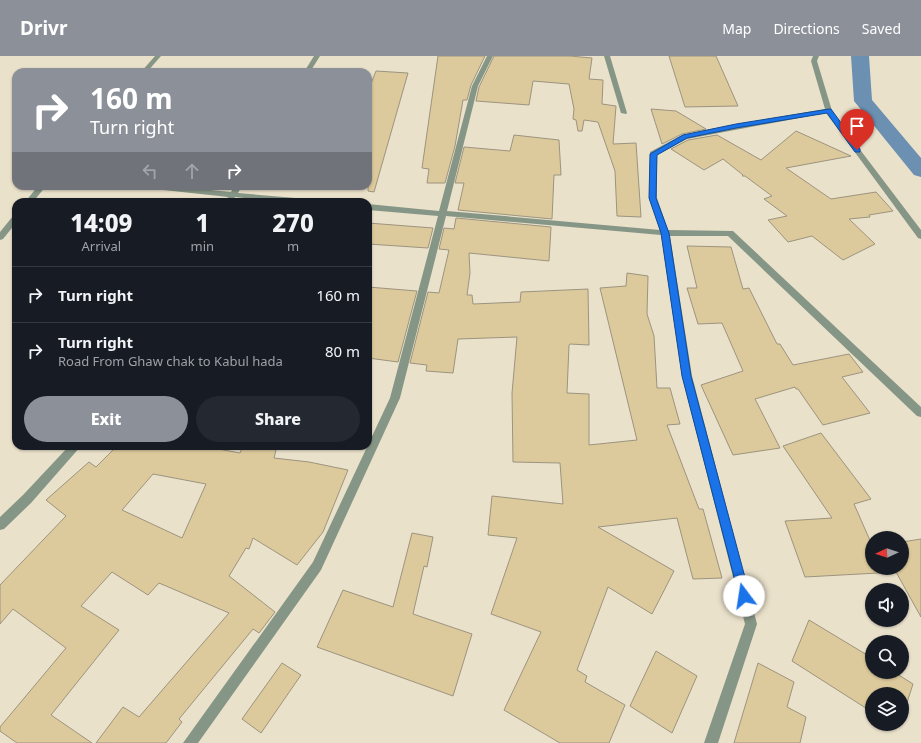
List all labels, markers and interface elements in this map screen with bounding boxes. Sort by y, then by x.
text: Drivr [20,15,67,41]
text: Map [722,19,751,38]
text: Directions [773,19,840,38]
text: Saved [862,19,901,38]
text: 160 m [90,79,173,117]
icon: right [24,84,76,136]
pin [840,109,874,150]
text: Turn right [90,115,174,139]
icon: arrive [846,115,868,137]
icon: left [139,160,161,182]
icon: ahead [181,160,203,182]
icon: right [223,160,245,182]
text: 14:09 [70,206,132,239]
text: 1 [195,206,209,239]
text: 270 [272,206,314,239]
text: Arrival [81,237,121,255]
text: min [191,237,214,255]
text: m [287,237,299,255]
icon: right [24,284,46,306]
text: Turn right [58,285,133,305]
text: 160 m [316,285,360,305]
text: Turn right [58,332,133,352]
icon: right [24,340,46,362]
text: 80 m [325,341,360,361]
text: Road From Ghaw chak to Kabul hada [58,352,283,370]
button: Exit [24,396,188,442]
button: Share [196,396,360,442]
north arrow [865,531,909,575]
map controls [865,531,909,731]
position arrow [723,575,765,617]
button: sound [865,583,909,627]
button: search [865,635,909,679]
button: layers [865,687,909,731]

